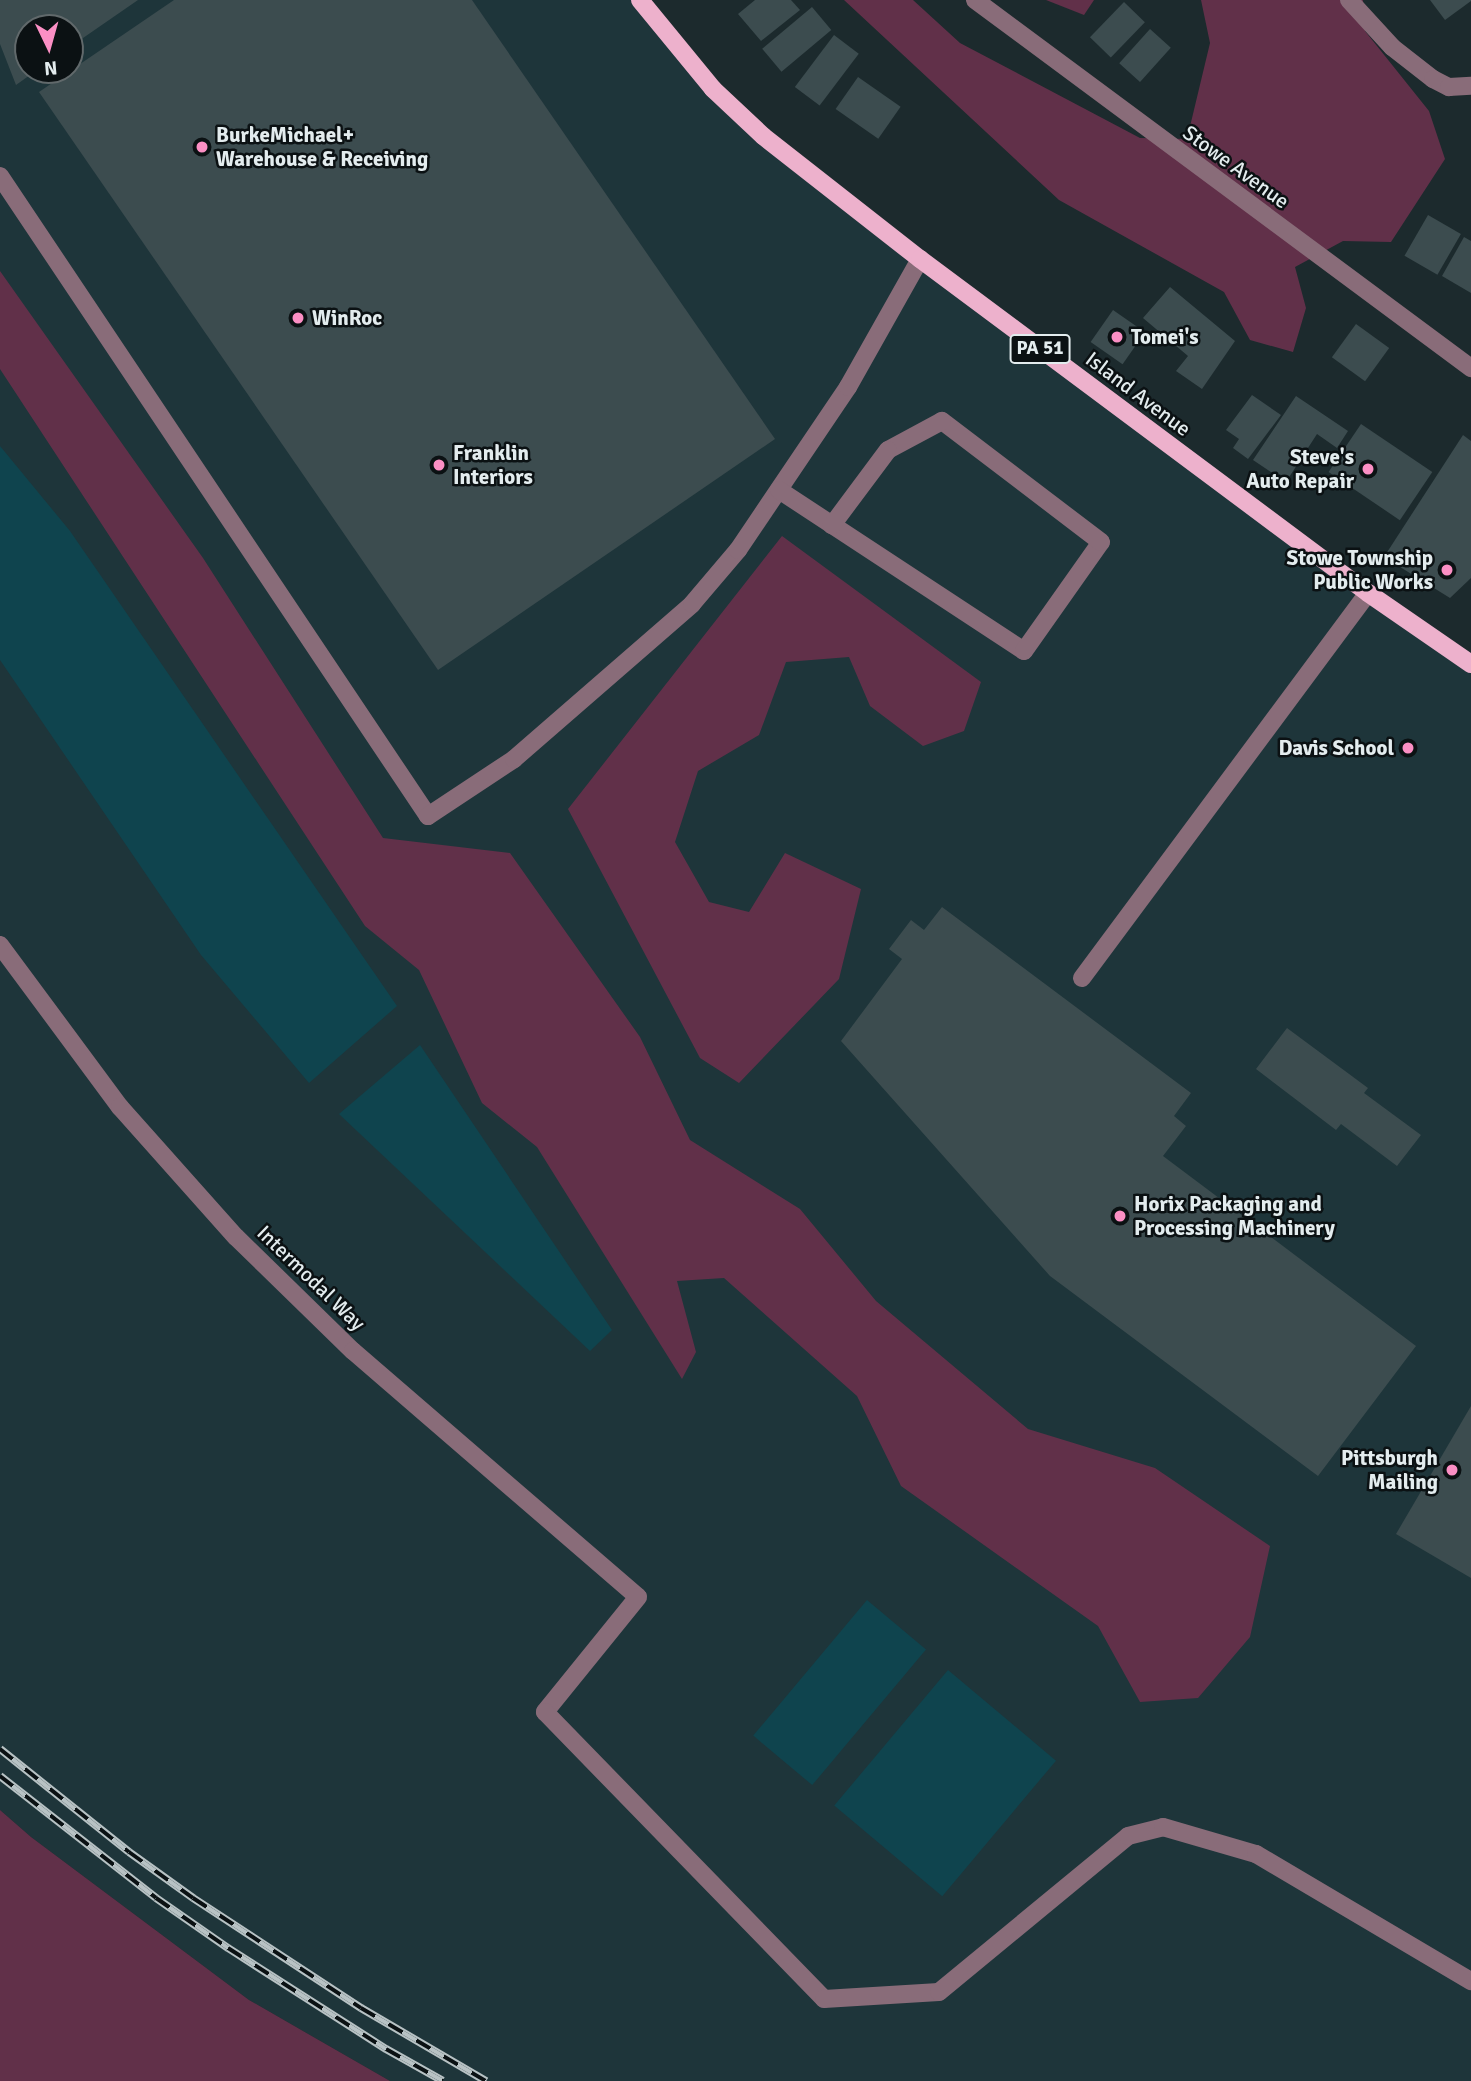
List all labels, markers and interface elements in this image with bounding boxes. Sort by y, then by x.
north arrow [14,14,84,84]
text: N [43,55,58,80]
street label: Stowe Avenue [1178,120,1294,214]
place label: BurkeMichael+ Warehouse & Receiving [216,122,428,172]
marker: BurkeMichael+ Warehouse & Receiving [194,139,210,155]
place label: WinRoc [312,305,382,331]
marker: WinRoc [290,310,306,326]
place label: Tomei's [1131,324,1199,350]
marker: Tomei's [1109,329,1125,345]
road number: PA 51 [1009,334,1072,364]
street label: Island Avenue [1080,346,1196,442]
place label: Franklin Interiors [453,440,533,490]
place label: Steve's Auto Repair [1246,444,1354,494]
marker: Franklin Interiors [431,457,447,473]
marker: Steve's Auto Repair [1360,461,1376,477]
place label: Stowe Township Public Works [1286,545,1433,595]
marker: Stowe Township Public Works [1439,562,1455,578]
place label: Davis School [1278,735,1394,761]
marker: Davis School [1400,740,1416,756]
place label: Horix Packaging and Processing Machinery [1134,1191,1335,1241]
marker: Horix Packaging and Processing Machinery [1112,1208,1128,1224]
street label: Intermodal Way [252,1220,370,1336]
place label: Pittsburgh Mailing [1341,1445,1438,1495]
marker: Pittsburgh Mailing [1444,1462,1460,1478]

